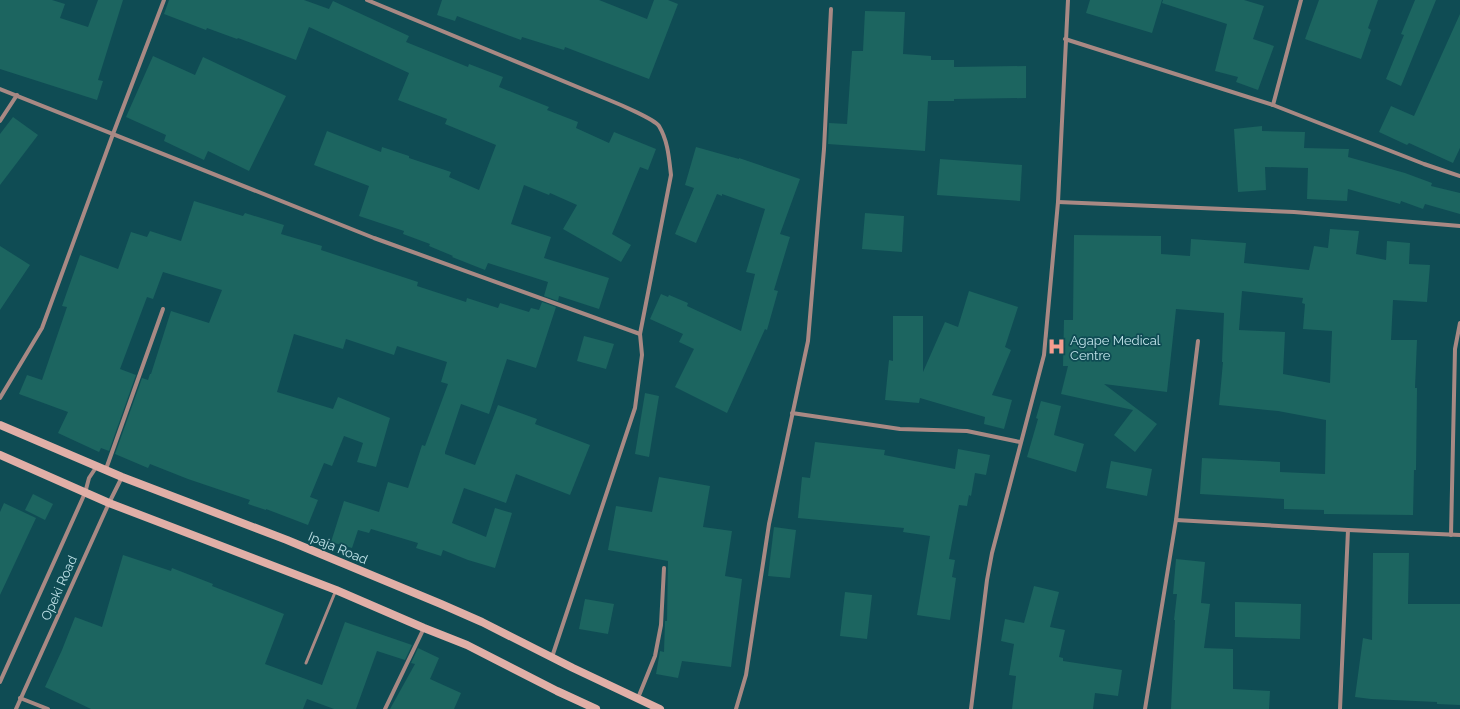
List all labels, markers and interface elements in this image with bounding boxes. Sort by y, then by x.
place label: Agape Medical Centre [1070,333,1161,363]
hospital icon: Agape Medical Centre [1047,337,1067,357]
street label: Ipaja Road [306,529,370,567]
street label: Opeki Road [38,553,80,623]

